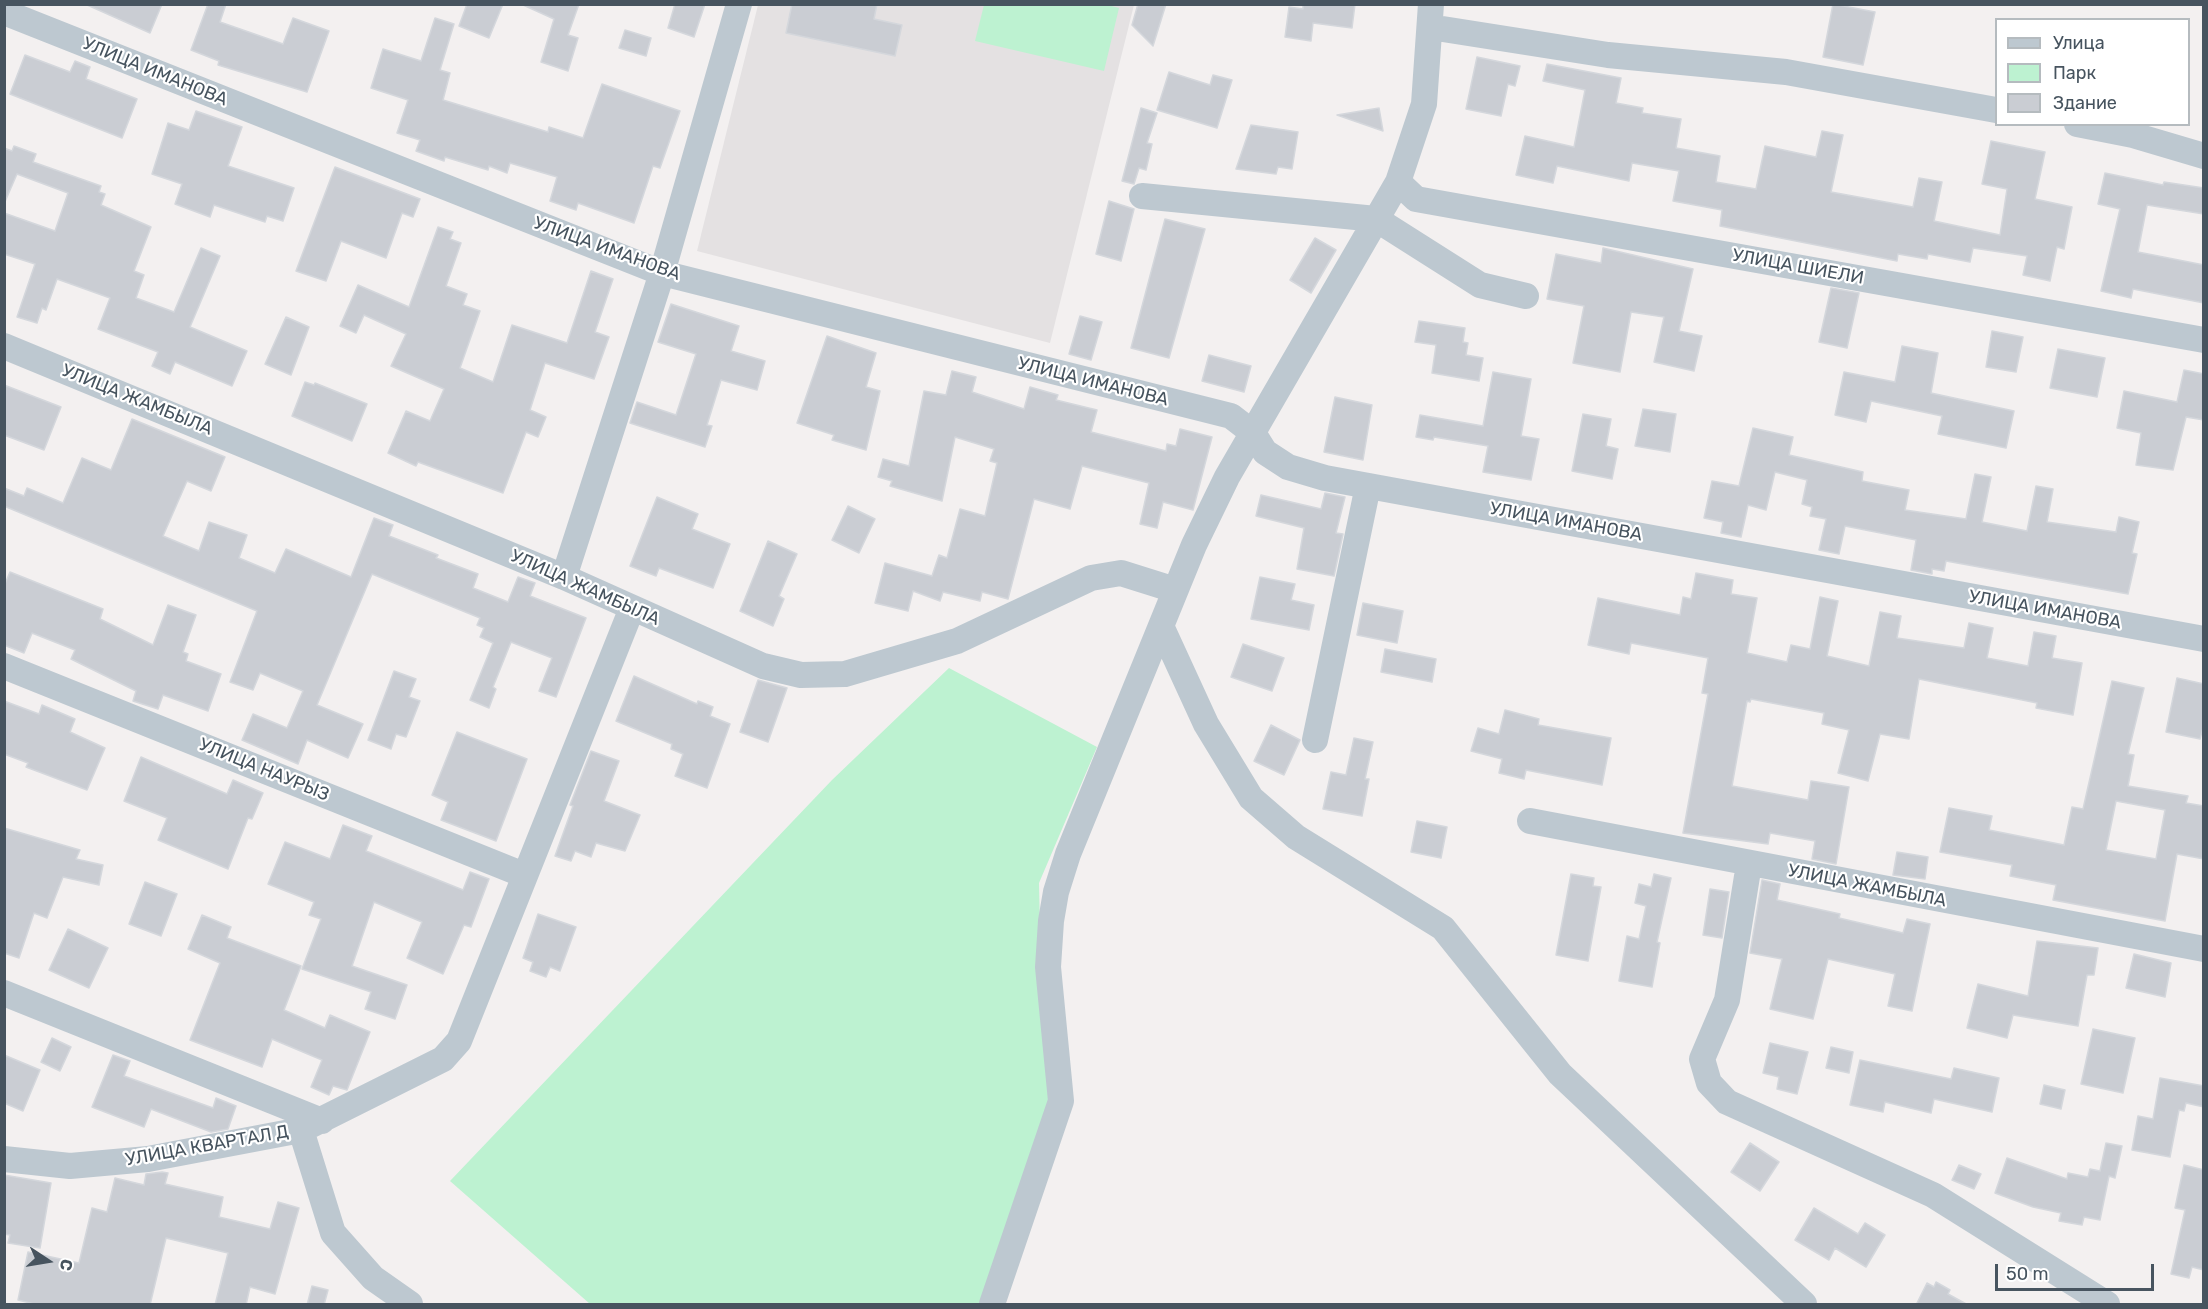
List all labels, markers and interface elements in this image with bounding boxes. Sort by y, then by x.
legend [1995,18,2190,126]
text: Улица [2053,32,2105,54]
street label: УЛИЦА ИМАНОВА [79,33,231,111]
text: Парк [2053,62,2096,84]
text: Здание [2053,92,2117,114]
street label: УЛИЦА ИМАНОВА [531,212,683,286]
street label: УЛИЦА ШИЕЛИ [1730,245,1866,289]
street label: УЛИЦА ИМАНОВА [1015,353,1171,411]
street label: УЛИЦА ЖАМБЫЛА [58,360,216,440]
street label: УЛИЦА ИМАНОВА [1488,498,1644,546]
street label: УЛИЦА ЖАМБЫЛА [507,545,663,631]
street label: УЛИЦА ИМАНОВА [1967,586,2123,634]
street label: УЛИЦА НАУРЫЗ [196,734,332,806]
street label: УЛИЦА ЖАМБЫЛА [1786,860,1948,912]
street label: УЛИЦА КВАРТАЛ Д [124,1121,290,1171]
north arrow [18,1231,78,1291]
scale bar [1998,1252,2157,1290]
text: С [56,1257,77,1272]
text: 50 m [2006,1263,2049,1285]

